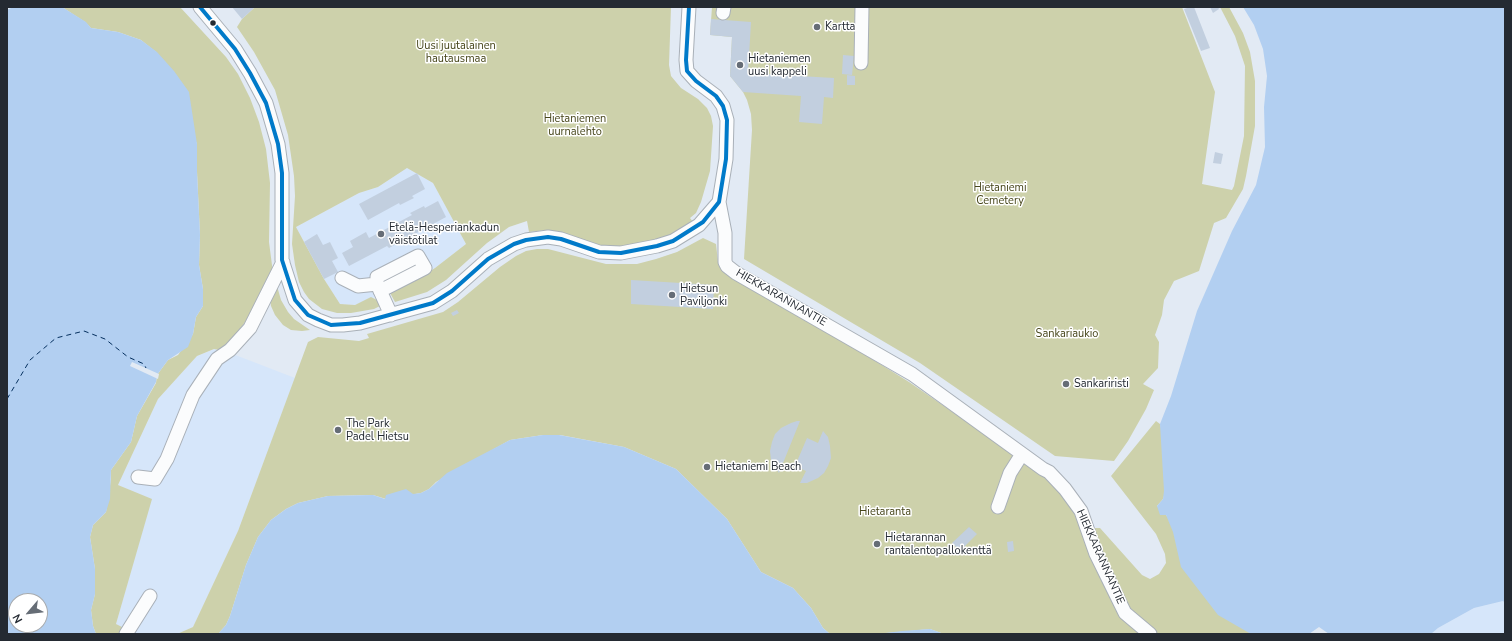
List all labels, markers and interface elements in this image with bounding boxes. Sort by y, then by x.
unlabelled marker [208,18,218,28]
place label: Kartta [825,20,855,34]
marker: Kartta [812,22,822,32]
park label: Uusi juutalainen hautausmaa [416,39,496,65]
place label: Hietaniemen uusi kappeli [748,52,811,78]
marker: Hietaniemen uusi kappeli [735,60,745,70]
park label: Hietaniemen uurnalehto [544,112,606,138]
park label: Hietaniemi Cemetery [973,181,1027,207]
place label: Etelä-Hesperiankadun väistötilat [389,221,499,247]
marker: Etelä-Hesperiankadun väistötilat [376,229,386,239]
street label: HIEKKARANNANTIE [733,267,829,329]
place label: Hietsun Paviljonki [680,282,727,308]
marker: Hietsun Paviljonki [667,290,677,300]
park label: Sankariaukio [1036,327,1098,341]
place label: Sankariristi [1074,377,1129,391]
marker: Sankariristi [1061,379,1071,389]
place label: The Park Padel Hietsu [346,417,409,443]
marker: The Park Padel Hietsu [333,425,343,435]
place label: Hietaniemi Beach [715,460,801,474]
marker: Hietaniemi Beach [702,462,712,472]
park label: Hietaranta [859,505,911,519]
street label: HIEKKARANNANTIE [1073,507,1127,607]
place label: Hietarannan rantalentopallokenttä [885,531,992,557]
marker: Hietarannan rantalentopallokenttä [872,539,882,549]
north arrow [8,593,48,633]
text: N [9,611,26,626]

